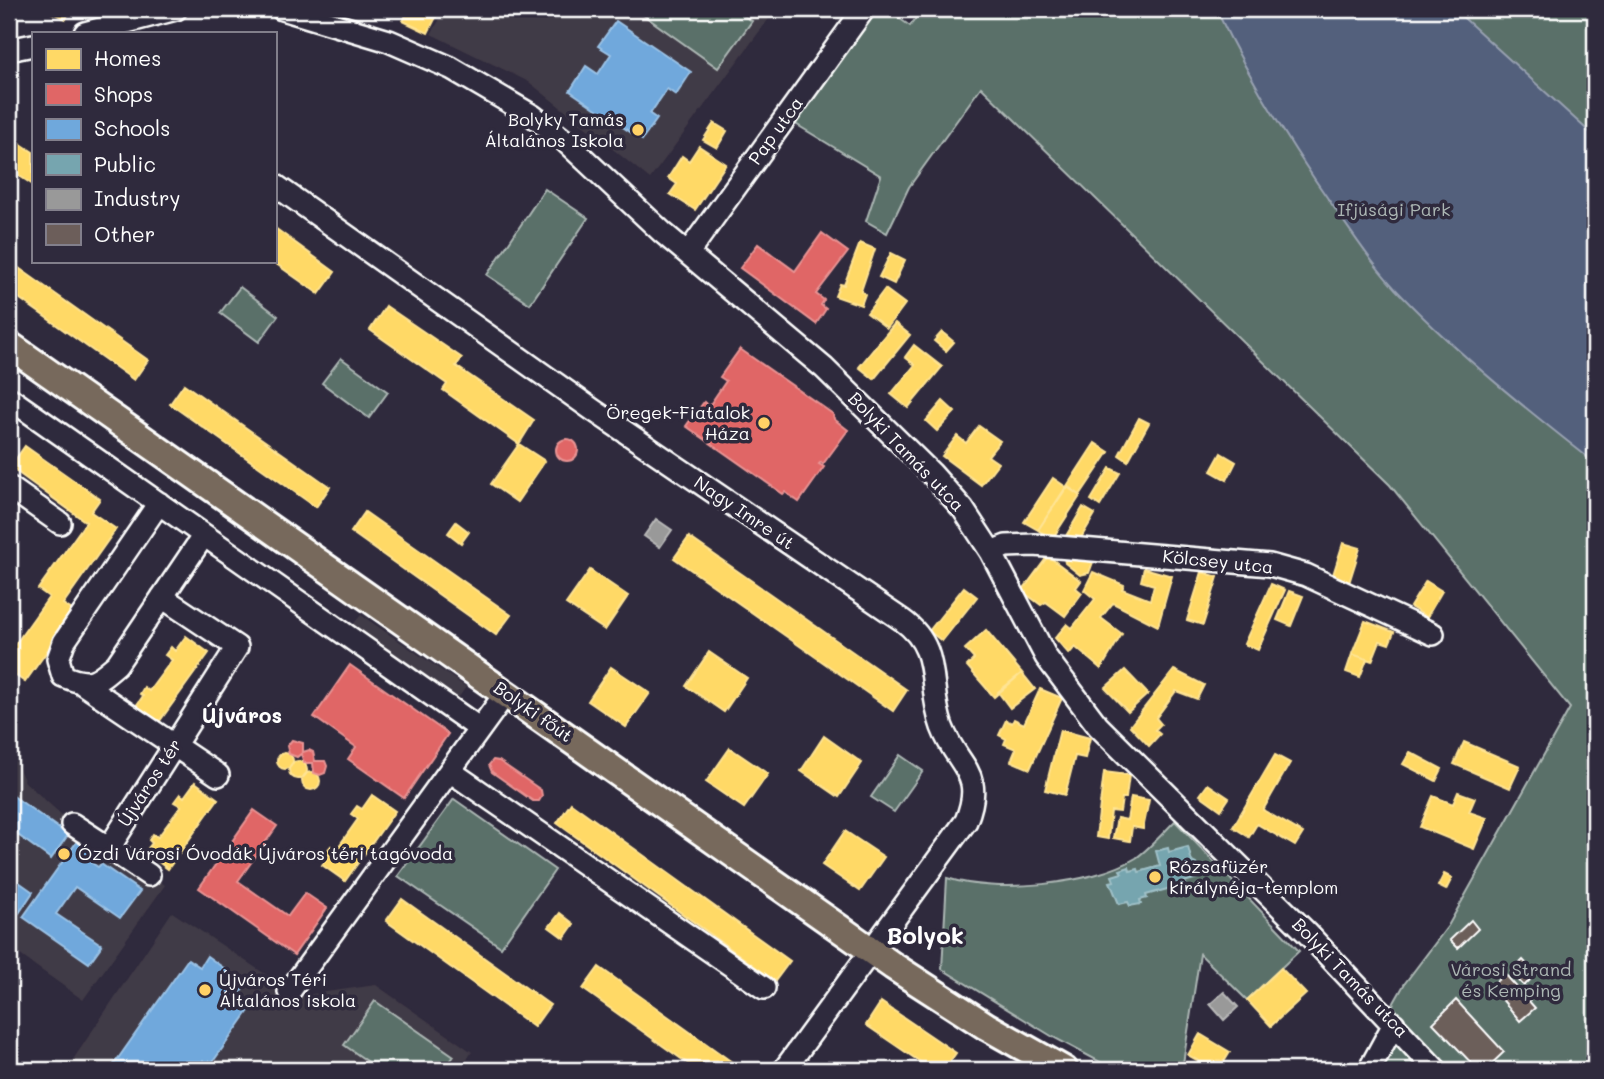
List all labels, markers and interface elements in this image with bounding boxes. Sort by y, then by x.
legend [32,32,276,262]
text: Homes [94,44,161,71]
text: Shops [94,80,153,107]
street label: Pap utca [742,92,808,169]
place label: Bolyky Tamás Általános Iskola [484,107,624,152]
text: Schools [94,114,170,141]
marker: Bolyky Tamás Általános Iskola [630,122,646,138]
text: Public [94,150,156,177]
text: Industry [94,184,181,211]
park label: Ifjúsági Park [1337,197,1451,221]
text: Other [94,220,155,247]
street label: Bolyki Tamás utca [843,386,970,516]
place label: Öregek-Fiatalok Háza [606,400,750,445]
marker: Öregek-Fiatalok Háza [756,415,772,431]
street label: Nagy Imre út [690,470,799,555]
street label: Kölcsey utca [1161,543,1275,579]
street label: Bolyki főút [489,675,578,747]
district label: Újváros [202,701,282,728]
street label: Újváros tér [112,734,187,831]
place label: Ózdi Városi Óvodák Újváros téri tagóvoda [78,841,453,865]
marker: Ózdi Városi Óvodák Újváros téri tagóvoda [56,846,72,862]
place label: Rózsafüzér királynéja-templom [1169,854,1338,899]
marker: Rózsafüzér királynéja-templom [1147,869,1163,885]
street label: Bolyki Tamás utca [1287,912,1414,1042]
district label: Bolyok [886,919,964,950]
park label: Városi Strand és Kemping [1451,957,1571,1002]
place label: Újváros Téri Általános iskola [219,967,356,1012]
marker: Újváros Téri Általános iskola [197,982,213,998]

